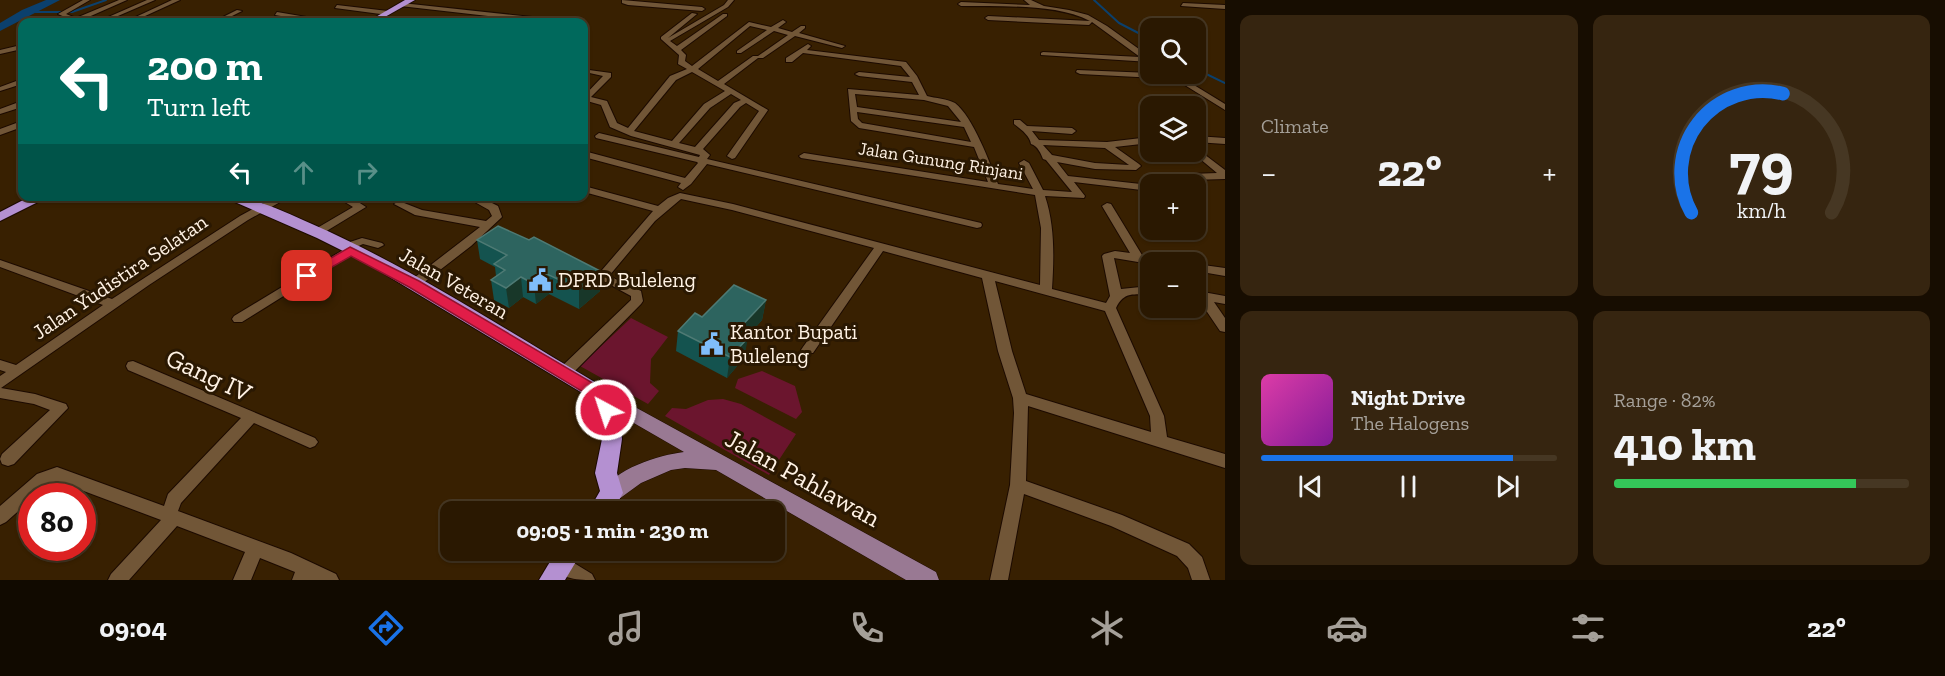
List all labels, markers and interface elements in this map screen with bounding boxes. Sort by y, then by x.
map controls [1140,18,1206,318]
button: search [1140,18,1206,84]
text: 200 m [147,40,263,91]
icon: left [48,42,126,120]
text: Turn left [147,91,250,123]
button: layers [1140,96,1206,162]
text: Climate [1261,114,1329,138]
text: 79 [1729,128,1793,203]
street label: Jalan Gunung Rinjani [857,137,1025,185]
text: 22° [1377,144,1442,198]
text: − [1261,153,1276,192]
text: + [1543,153,1557,192]
icon: left [224,156,257,189]
icon: ahead [287,156,320,189]
icon: right [350,156,383,189]
button: + [1140,174,1206,240]
text: km/h [1737,198,1786,223]
street label: Jalan Yudistira Selatan [28,209,212,344]
street label: Jalan Veteran [395,241,513,324]
pin [281,250,332,301]
button: − [1140,252,1206,318]
icon: arrive [290,259,323,292]
public building icon: DPRD Buleleng [527,267,553,293]
place label: DPRD Buleleng [558,267,696,292]
place label: Kantor Bupati Buleleng [730,319,857,368]
public building icon: Kantor Bupati Buleleng [699,331,725,357]
street label: Gang IV [161,341,257,409]
position arrow [574,378,638,442]
text: Night Drive [1351,384,1465,411]
text: Range · 82% [1614,388,1716,412]
text: The Halogens [1351,411,1469,435]
text: 410 km [1614,418,1756,472]
street label: Jalan Pahlawan [720,422,886,534]
icon: previous [1294,470,1327,503]
icon: pause [1392,470,1425,503]
icon: next [1491,470,1524,503]
speed limit sign: 80 [18,483,96,561]
text: 09:05 · 1 min · 230 m [516,517,709,544]
icon: directions [365,607,407,649]
icon: music [605,607,647,649]
icon: phone [846,607,888,649]
icon: climate [1086,607,1128,649]
icon: car [1326,607,1368,649]
icon: filters [1567,607,1609,649]
text: 09:04 [99,612,167,644]
text: 22° [1807,612,1846,644]

